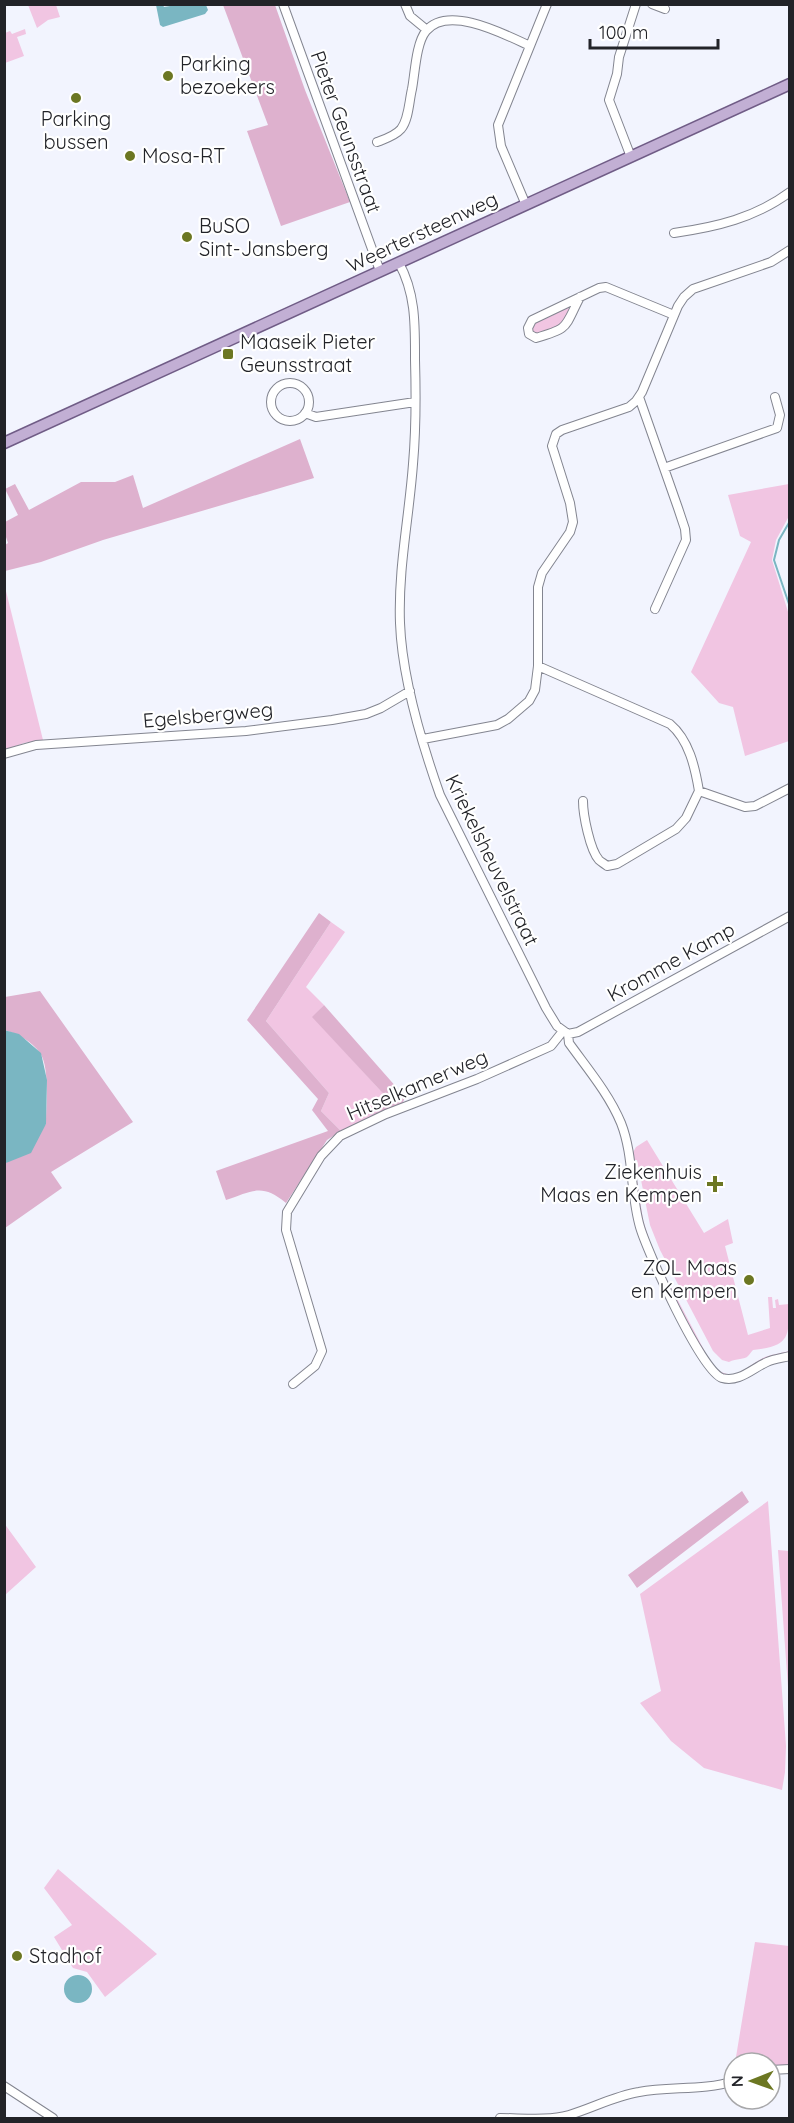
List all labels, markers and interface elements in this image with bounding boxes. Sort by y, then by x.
scale bar [590,12,718,50]
text: 100 m [599,21,648,44]
street label: Pieter Geunsstraat [305,47,388,217]
place label: Parking bezoekers [180,51,275,99]
marker: Parking bezoekers [161,69,175,83]
marker: Parking bussen [69,91,83,105]
place label: Parking bussen [41,106,111,154]
place label: Mosa-RT [142,143,225,168]
marker: Mosa-RT [123,149,137,163]
street label: Weertersteenweg [342,186,501,278]
place label: BuSO Sint-Jansberg [199,213,328,261]
marker: BuSO Sint-Jansberg [180,230,194,244]
place label: Maaseik Pieter Geunsstraat [240,329,376,377]
marker: Maaseik Pieter Geunsstraat [221,347,235,361]
street label: Egelsbergweg [142,696,274,733]
street label: Kriekelsheuvelstraat [440,770,545,950]
street label: Kromme Kamp [603,916,739,1007]
street label: Hitselkamerweg [342,1044,491,1126]
place label: Ziekenhuis Maas en Kempen [540,1159,702,1207]
marker: Ziekenhuis Maas en Kempen [706,1175,724,1193]
place label: ZOL Maas en Kempen [631,1255,737,1303]
marker: ZOL Maas en Kempen [742,1273,756,1287]
place label: Stadhof [29,1943,102,1968]
marker: Stadhof [10,1949,24,1963]
north arrow [722,2051,782,2111]
text: N [727,2075,747,2087]

